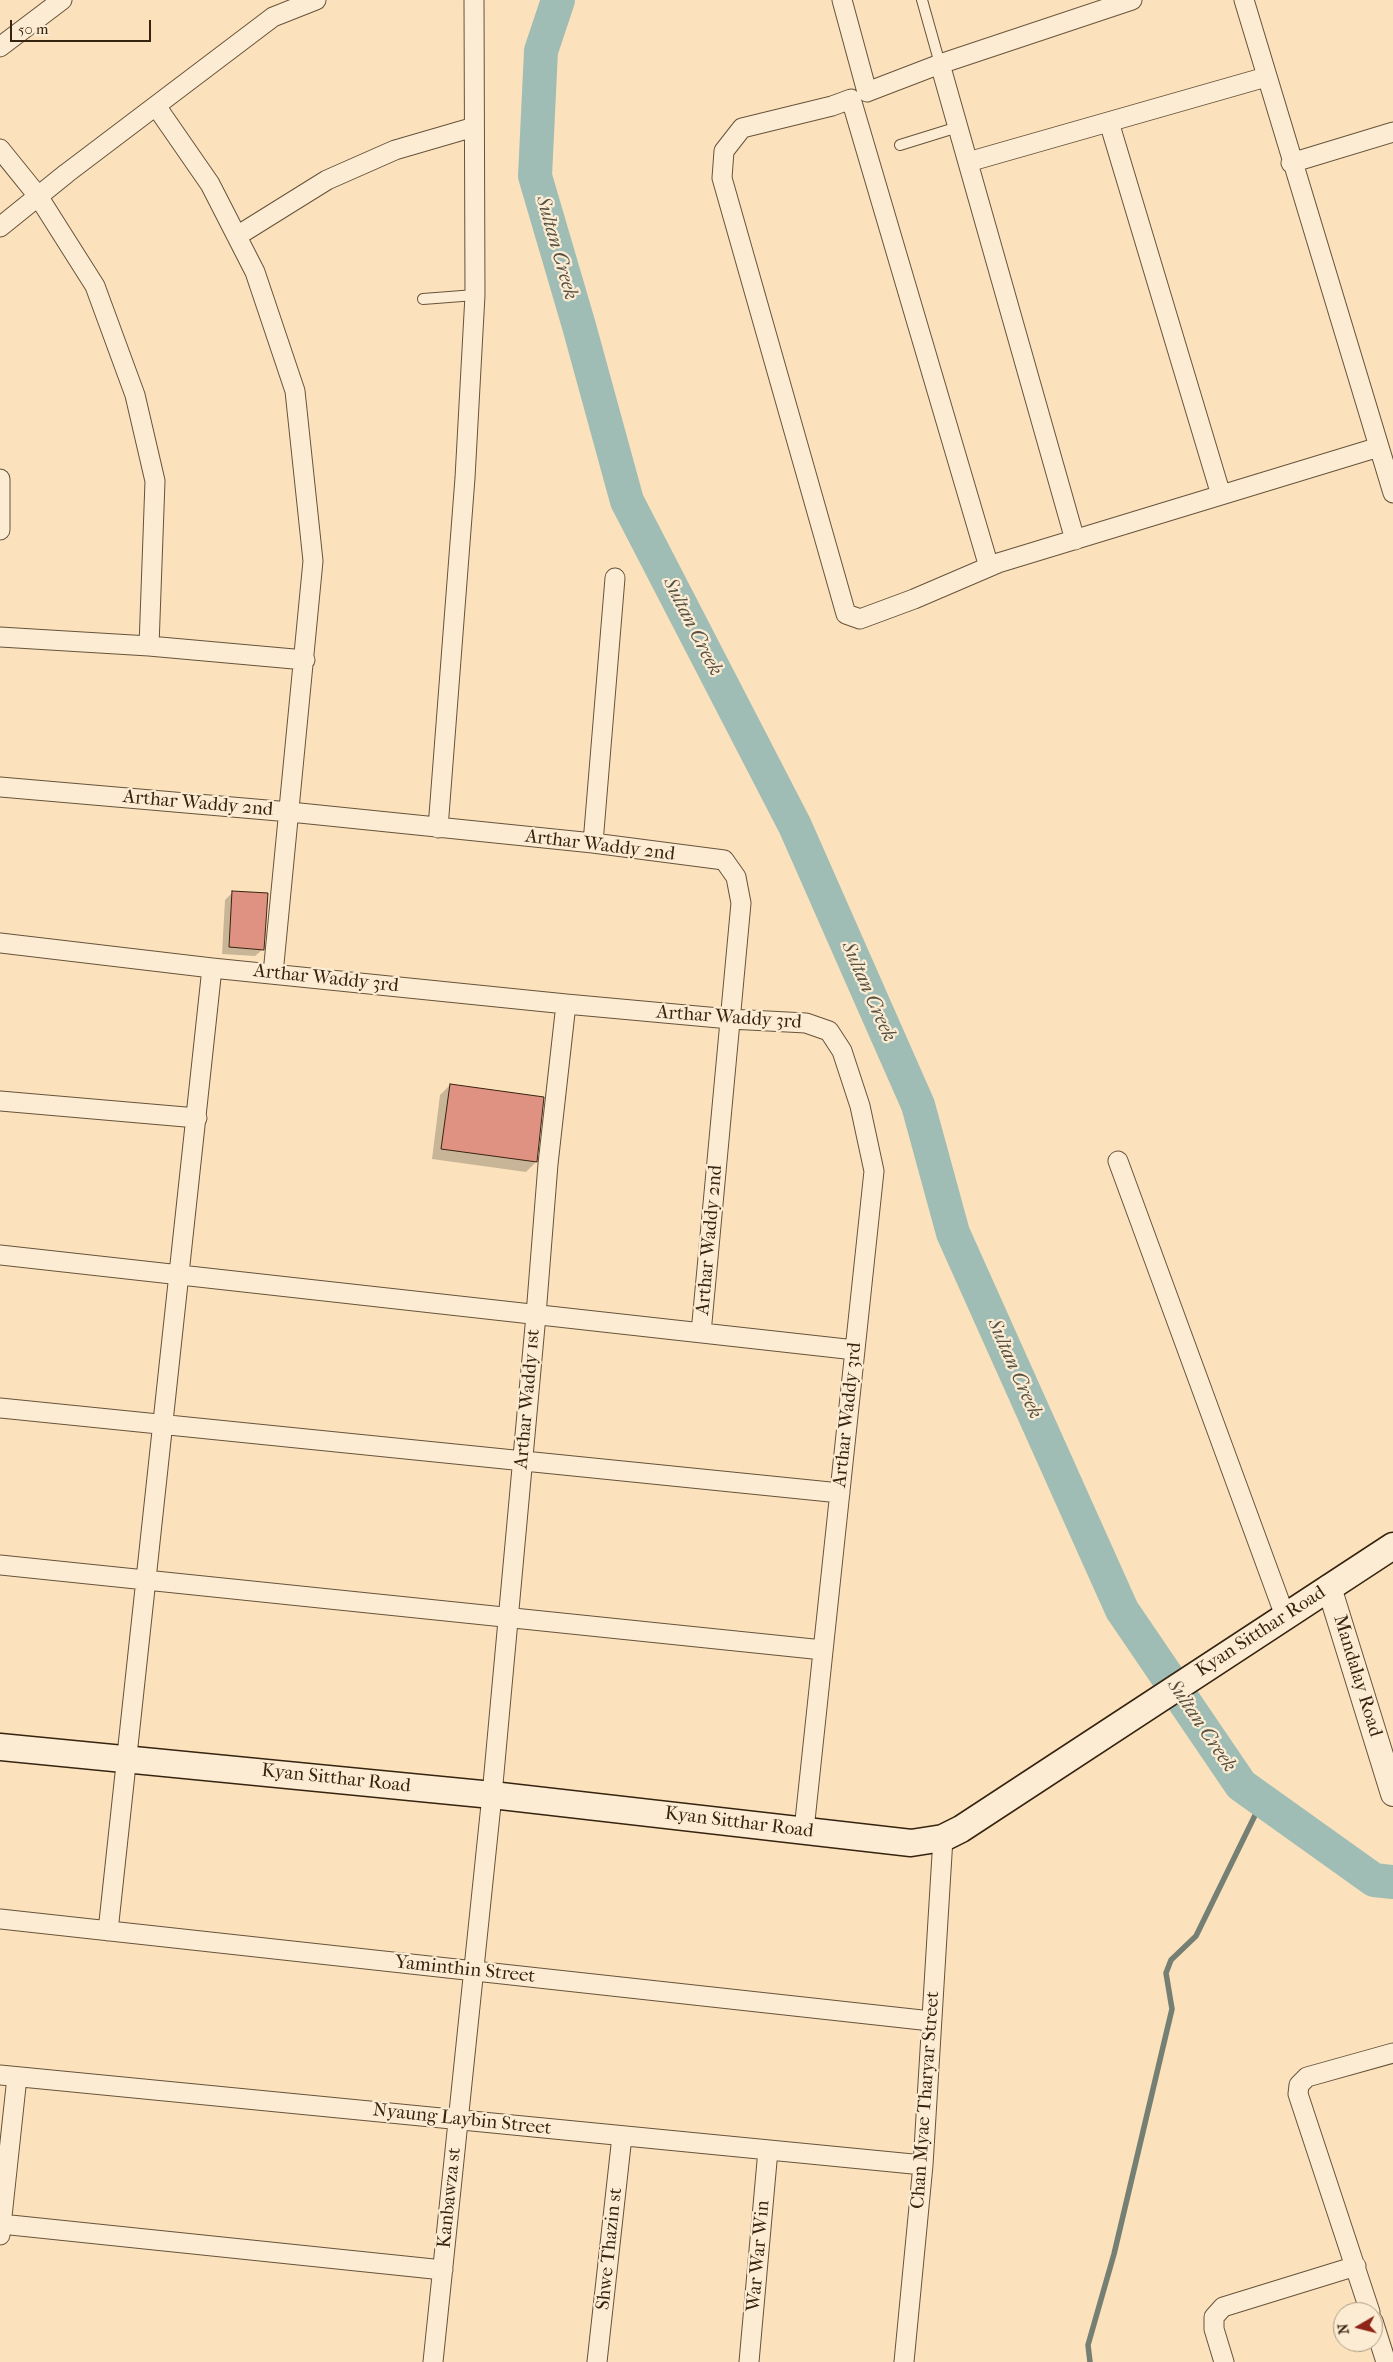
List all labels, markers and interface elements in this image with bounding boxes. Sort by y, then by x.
scale bar [12,10,154,42]
text: 50 m [18,20,48,38]
water label: Sultan Creek [530,193,582,303]
water label: Sultan Creek [657,574,727,680]
street label: Arthar Waddy 2nd [122,786,274,822]
street label: Arthar Waddy 2nd [524,826,676,866]
water label: Sultan Creek [835,938,901,1046]
street label: Arthar Waddy 3rd [252,960,400,998]
street label: Arthar Waddy 3rd [656,1002,802,1034]
street label: Arthar Waddy 2nd [692,1164,728,1316]
water label: Sultan Creek [981,1315,1047,1423]
street label: Arthar Waddy 1st [511,1328,545,1470]
street label: Arthar Waddy 3rd [829,1341,867,1489]
street label: Kyan Sitthar Road [1192,1582,1330,1682]
street label: Mandalay Road [1328,1612,1386,1740]
water label: Sultan Creek [1161,1675,1241,1777]
street label: Kyan Sitthar Road [260,1760,412,1798]
street label: Kyan Sitthar Road [663,1803,815,1843]
street label: Yaminthin Street [394,1951,536,1989]
street label: Chan Myae Tharyar Street [907,1990,945,2210]
street label: Nyaung Laybin Street [372,2099,552,2141]
street label: Kanbawza st [433,2146,467,2250]
street label: Shwe Thazin st [592,2187,628,2311]
street label: War War Win [743,2199,775,2313]
north arrow [1333,2302,1383,2352]
text: N [1334,2323,1353,2335]

